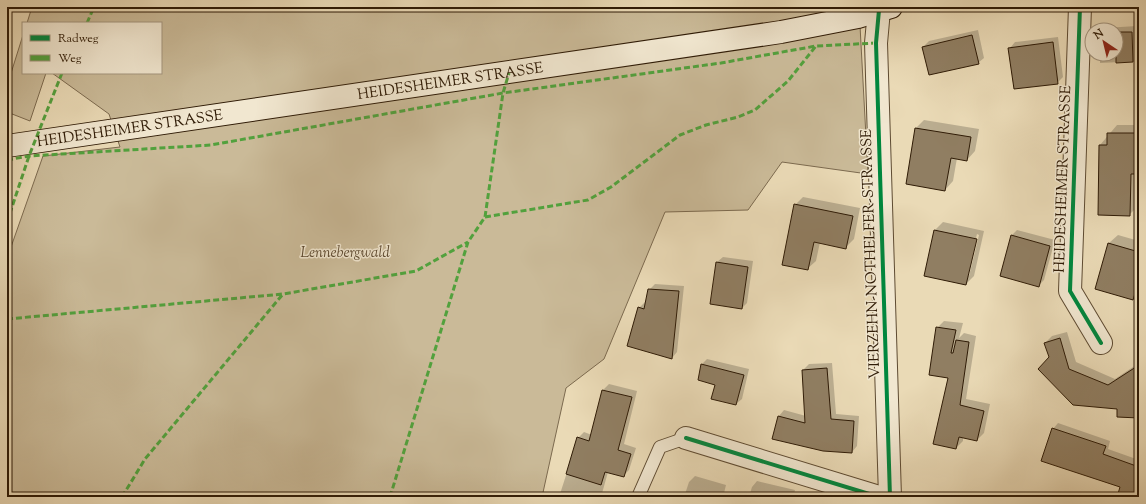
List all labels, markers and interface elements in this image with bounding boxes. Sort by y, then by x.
legend [22,22,162,74]
north arrow [1084,22,1124,62]
text: N [1090,25,1107,44]
text: Radweg [58,30,99,48]
text: Weg [58,50,82,68]
street label: HEIDESHEIMER STRASSE [356,58,545,106]
street label: HEIDESHEIMER STRASSE [1050,85,1077,273]
street label: HEIDESHEIMER STRASSE [36,105,224,153]
street label: VIERZEHN-NOTHELFER-STRASSE [857,129,886,379]
park label: Lennebergwald [300,243,390,264]

